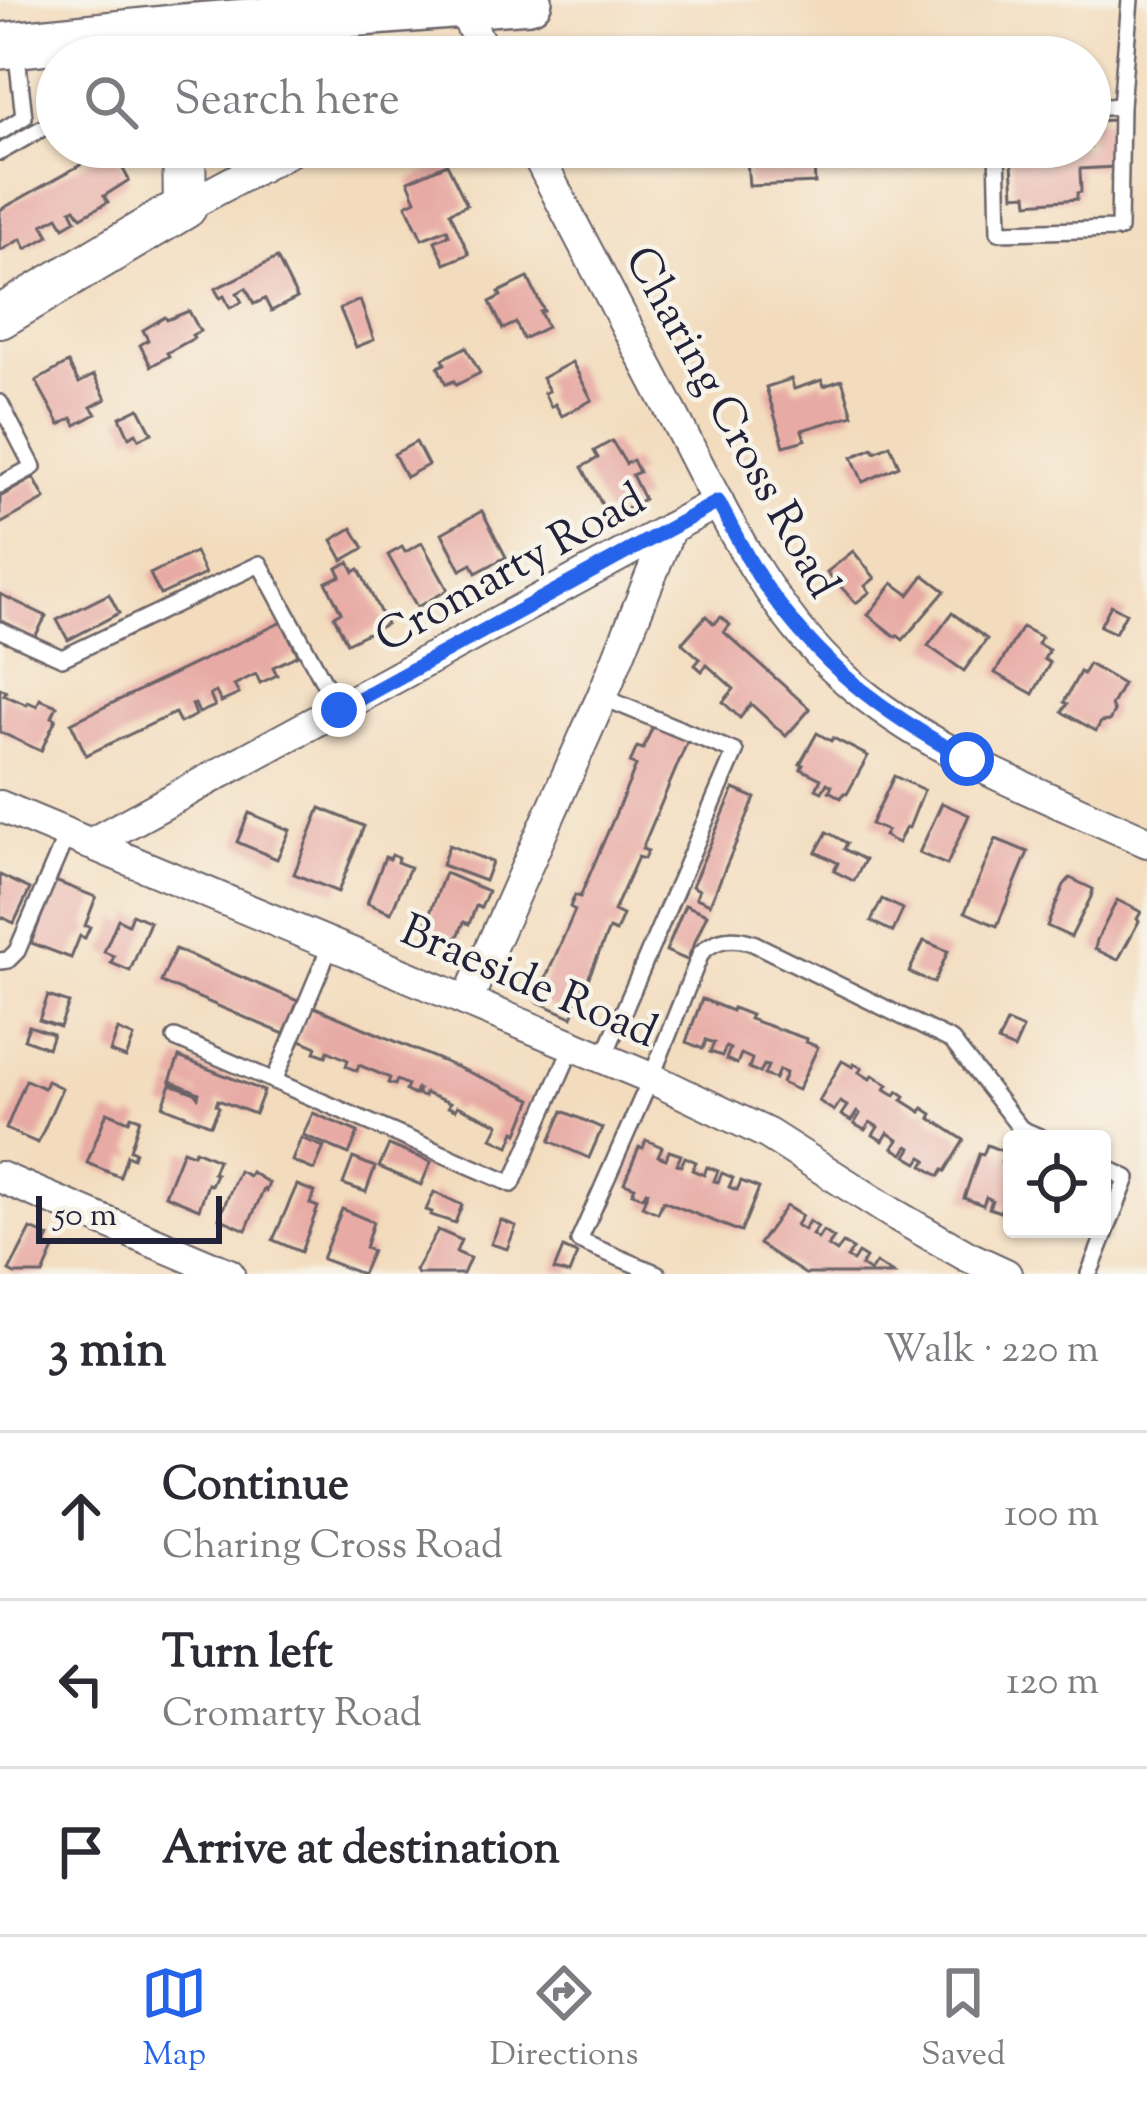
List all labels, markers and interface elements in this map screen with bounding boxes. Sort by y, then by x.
search box [36,36,1111,168]
icon: search [78,69,144,135]
text: Search here [174,70,400,135]
street label: Charing Cross Road [605,236,853,611]
street label: Cromarty Road [365,470,659,672]
route end [312,683,366,737]
route start [940,732,994,786]
street label: Braeside Road [389,901,666,1067]
map controls [1003,1130,1111,1238]
button: locate [1003,1130,1111,1238]
scale bar [36,1190,222,1243]
text: 50 m [54,1193,117,1241]
text: 3 min [48,1316,166,1389]
text: Walk · 220 m [883,1324,1099,1380]
text: Continue [162,1455,349,1520]
icon: ahead [48,1483,114,1549]
text: 100 m [1004,1488,1099,1544]
text: Charing Cross Road [162,1520,503,1576]
text: Turn left [162,1623,333,1688]
icon: left [48,1651,114,1717]
text: 120 m [1006,1656,1099,1712]
text: Cromarty Road [162,1688,422,1744]
icon: arrive [48,1819,114,1885]
text: Arrive at destination [162,1819,560,1884]
tab: Map [141,1960,207,2080]
tab: Directions [490,1960,639,2080]
tab: Saved [921,1960,1006,2080]

